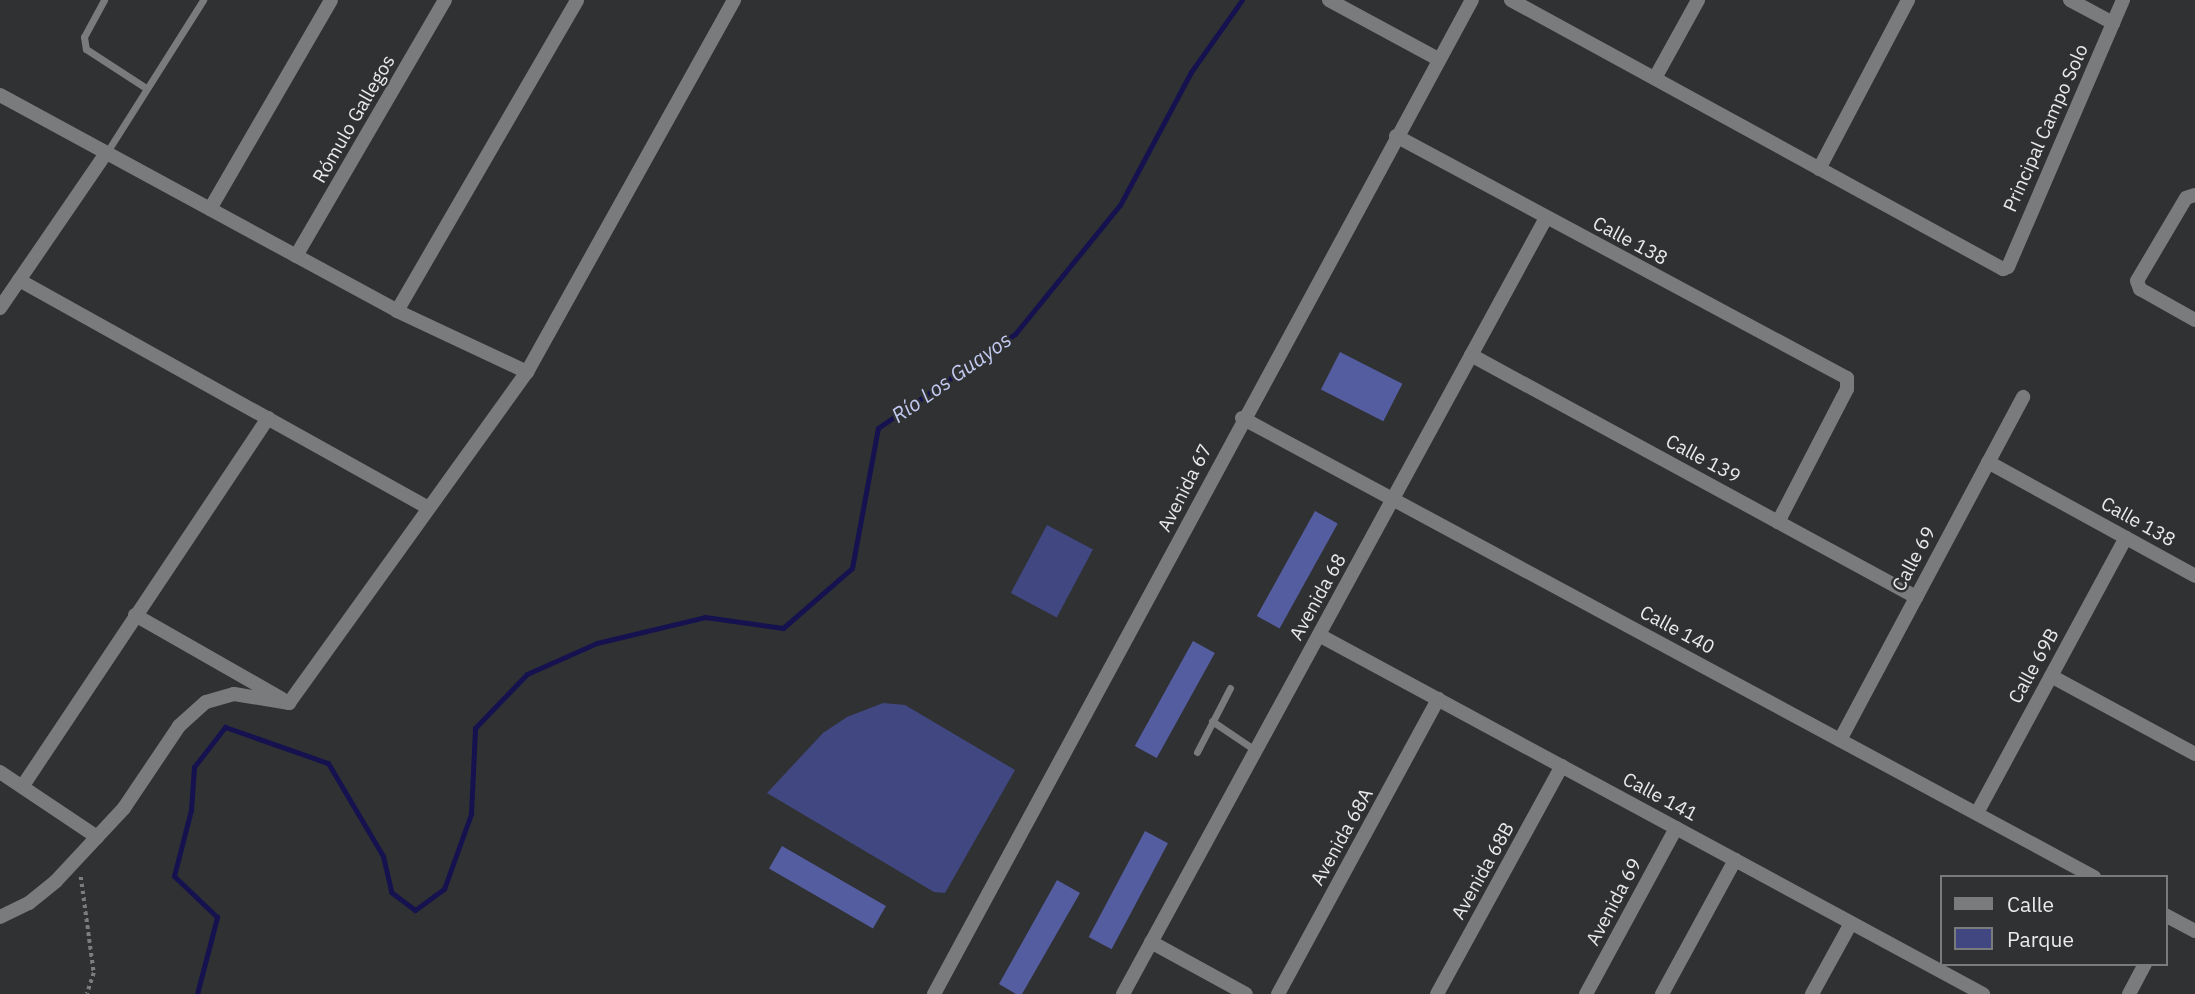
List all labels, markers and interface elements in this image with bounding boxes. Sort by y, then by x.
street label: Principal Campo Solo [1999,41,2093,215]
street label: Rómulo Gallegos [308,51,400,187]
street label: Calle 138 [1589,212,1671,270]
water label: Río Los Guayos [886,326,1016,428]
street label: Calle 139 [1662,430,1744,488]
street label: Avenida 67 [1153,440,1217,536]
street label: Calle 138 [2097,492,2179,552]
street label: Calle 69 [1888,523,1940,595]
street label: Avenida 68 [1285,550,1351,644]
street label: Calle 140 [1636,601,1718,659]
street label: Calle 69B [2004,624,2064,708]
street label: Calle 141 [1619,768,1701,826]
street label: Avenida 68A [1306,784,1378,890]
street label: Avenida 68B [1447,818,1519,924]
street label: Avenida 69 [1582,855,1646,949]
legend [1940,875,2167,966]
text: Calle [2007,890,2054,918]
text: Parque [2007,925,2074,953]

